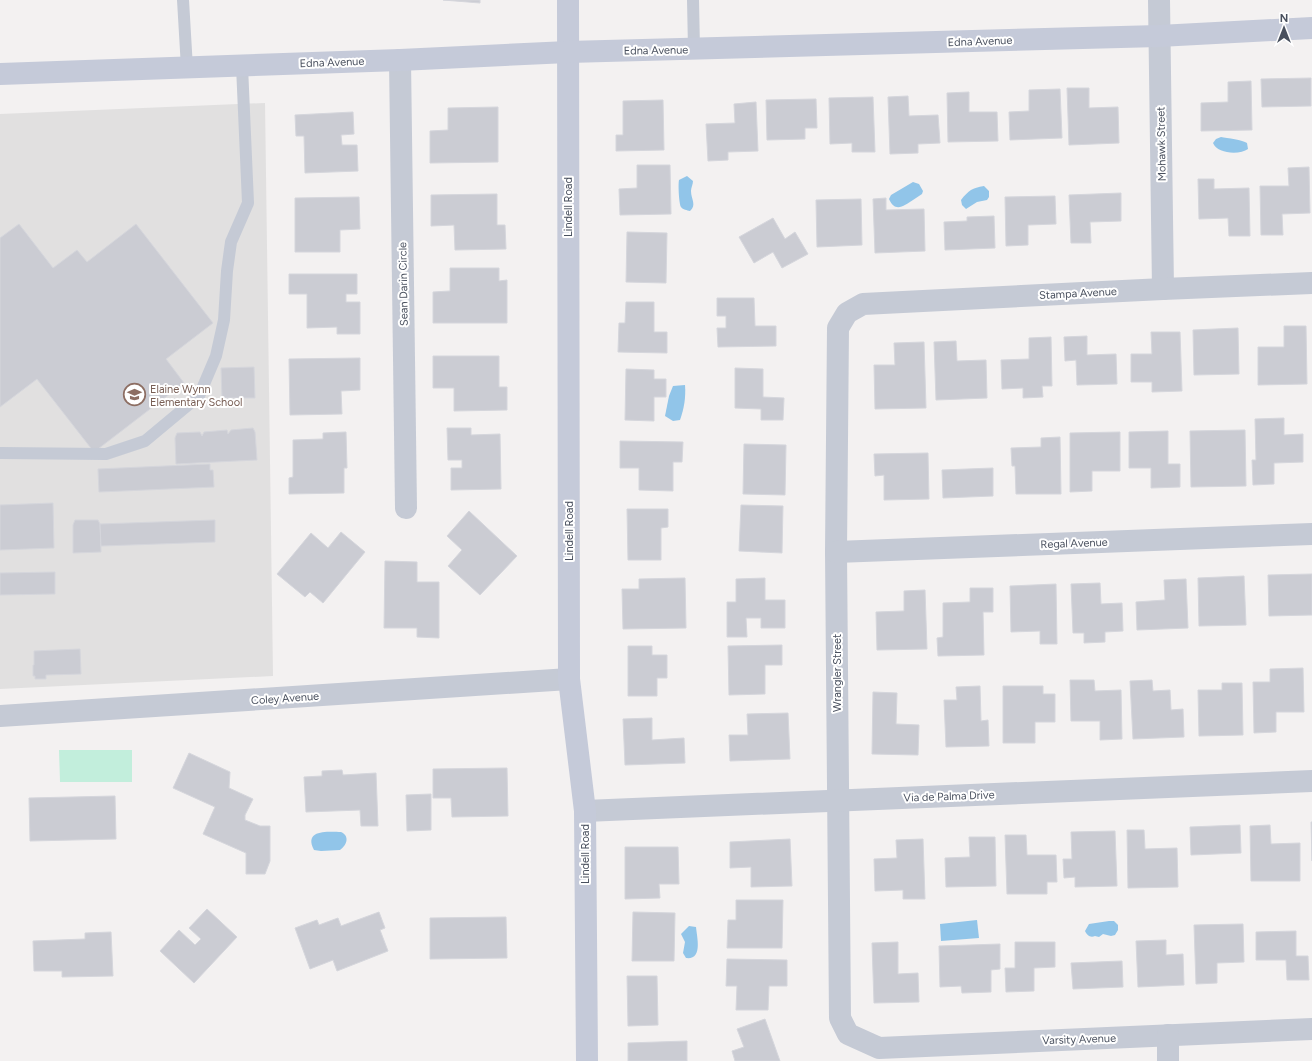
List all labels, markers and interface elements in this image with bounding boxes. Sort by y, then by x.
north arrow [1264,8,1304,48]
text: N [1280,12,1288,25]
street label: Edna Avenue [947,34,1013,49]
street label: Edna Avenue [624,43,688,58]
street label: Edna Avenue [299,55,365,70]
street label: Mohawk Street [1154,106,1169,182]
street label: Lindell Road [562,177,575,237]
street label: Sean Darin Circle [396,242,411,326]
street label: Stampa Avenue [1039,285,1117,302]
school or university icon: Elaine Wynn Elementary School [122,382,148,408]
place label: Elaine Wynn Elementary School [150,383,242,409]
street label: Lindell Road [563,501,576,561]
street label: Regal Avenue [1040,536,1108,551]
street label: Wrangler Street [831,634,844,712]
street label: Coley Avenue [251,690,320,707]
street label: Via de Palma Drive [903,788,995,805]
street label: Lindell Road [579,824,592,884]
street label: Varsity Avenue [1042,1032,1116,1047]

